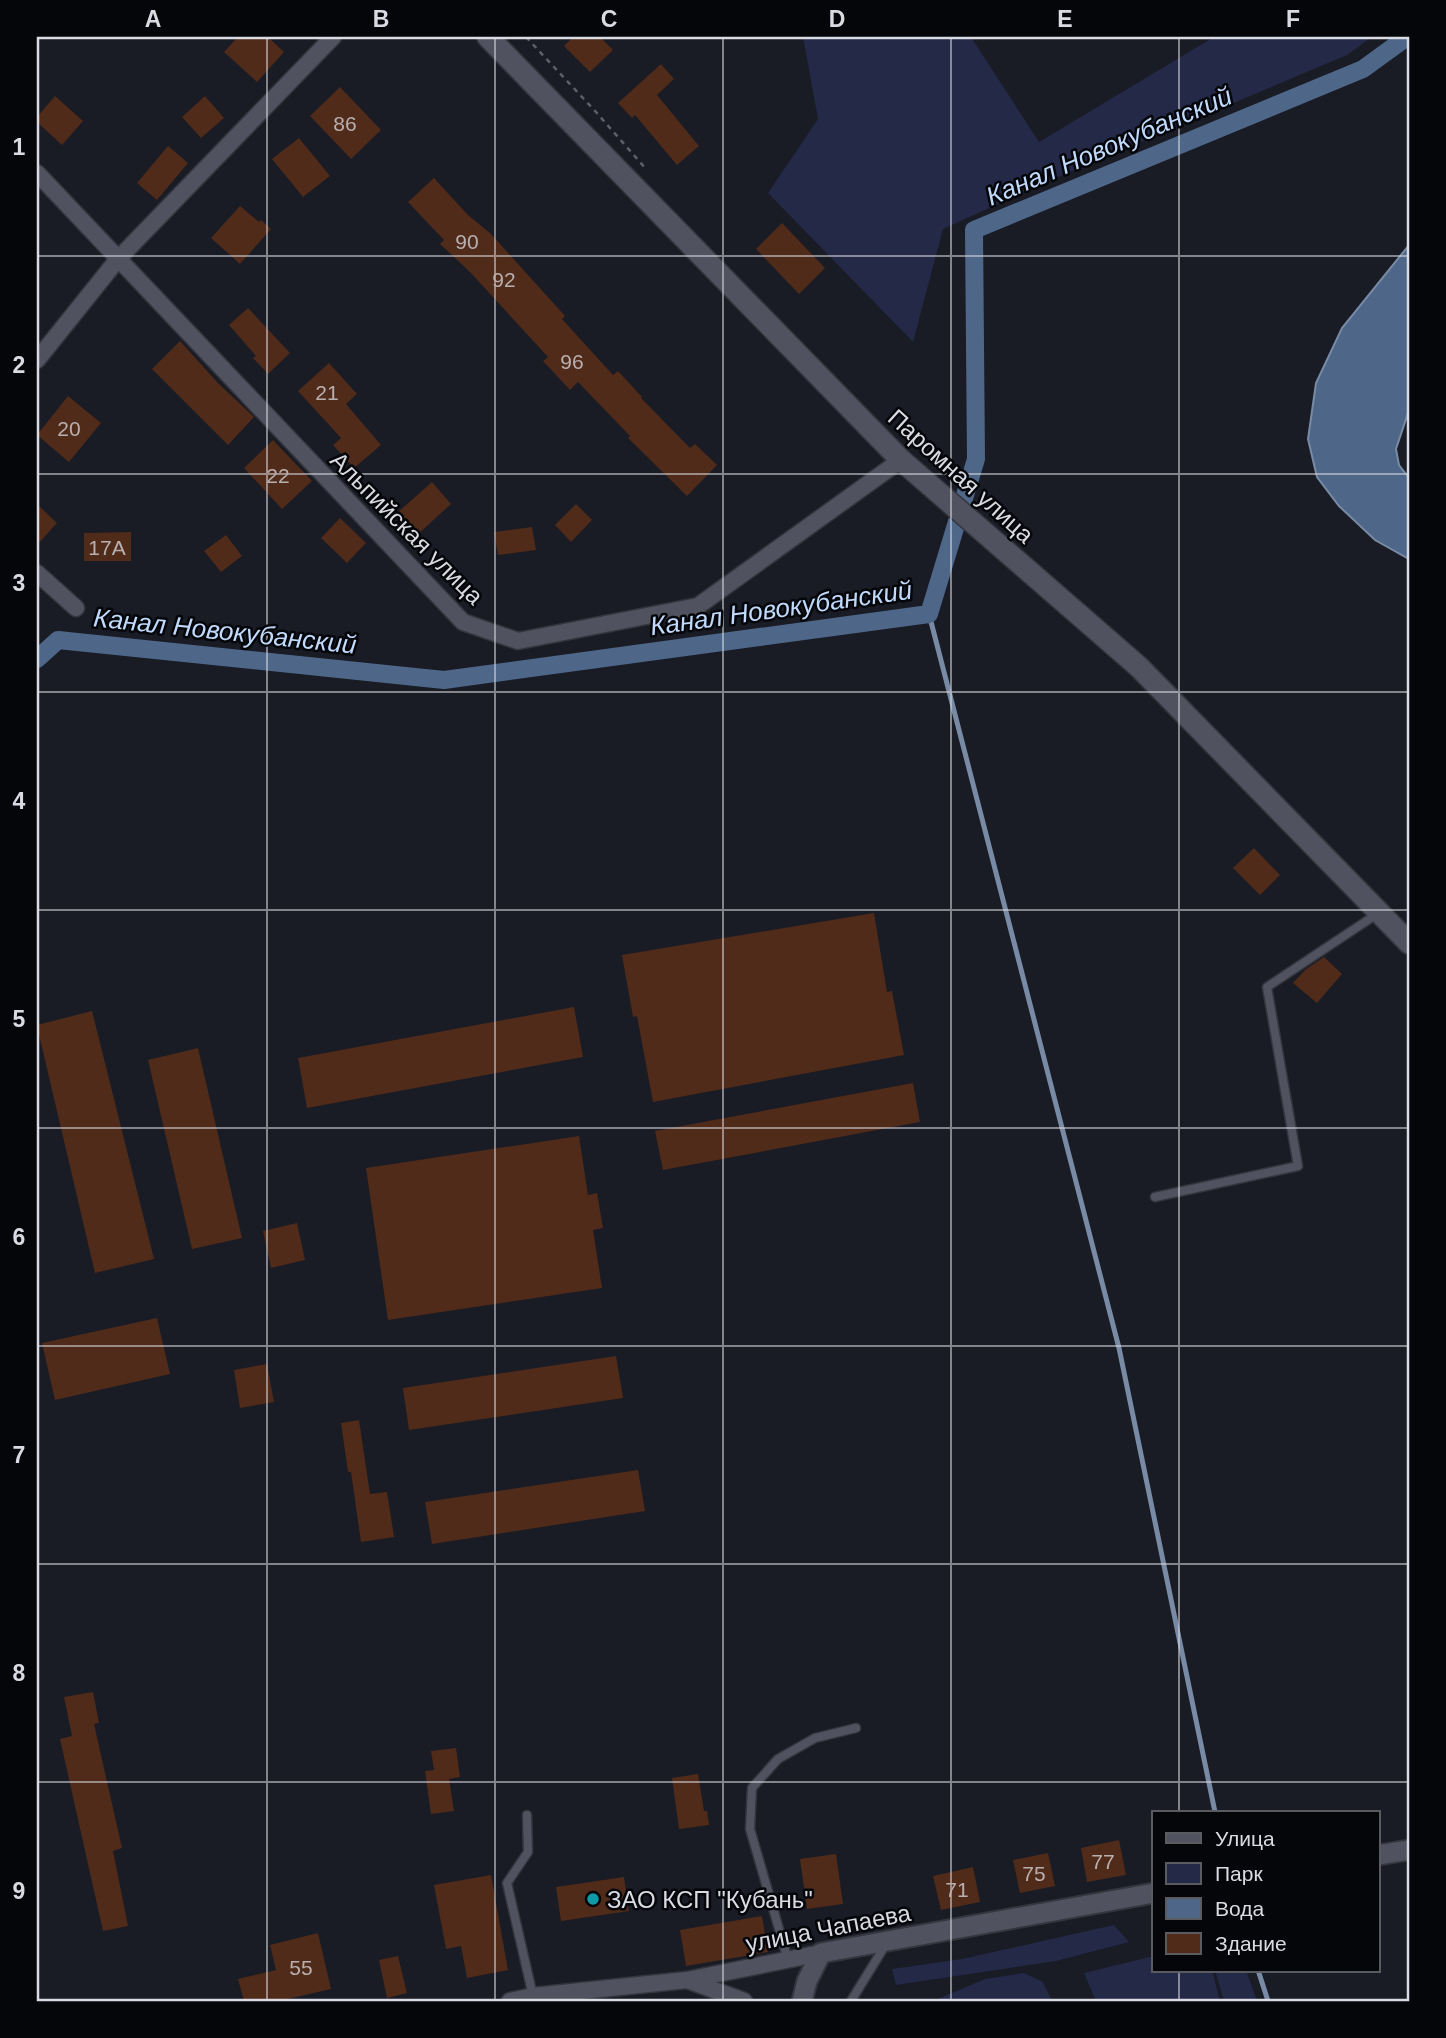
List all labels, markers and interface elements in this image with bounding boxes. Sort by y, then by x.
text: A [145,6,161,32]
text: B [373,6,389,32]
text: C [601,6,617,32]
text: D [829,6,845,32]
text: E [1057,6,1073,32]
text: F [1286,6,1300,32]
water label: Канал Новокубанский [982,81,1236,211]
house number: 86 [333,112,357,135]
text: 1 [13,134,26,160]
house number: 90 [455,230,479,253]
house number: 92 [492,268,516,291]
house number: 96 [560,350,584,373]
text: 2 [13,352,25,378]
house number: 21 [315,381,339,404]
street label: Паромная улица [883,404,1040,549]
house number: 20 [57,417,81,440]
street label: Альпийская улица [325,446,489,610]
house number: 22 [266,464,290,487]
house number: 17А [88,536,126,559]
text: 3 [13,570,25,596]
water label: Канал Новокубанский [648,575,914,641]
water label: Канал Новокубанский [92,602,358,660]
text: 4 [13,788,26,814]
text: 5 [13,1006,26,1032]
text: 6 [13,1224,25,1250]
text: 7 [13,1442,25,1468]
text: 8 [13,1660,26,1686]
legend [1152,1811,1380,1972]
text: Улица [1215,1827,1275,1850]
house number: 77 [1091,1850,1115,1873]
house number: 75 [1022,1862,1046,1885]
text: Парк [1215,1862,1263,1885]
text: 9 [13,1878,25,1904]
house number: 71 [945,1878,969,1901]
place label: ЗАО КСП "Кубань" [607,1886,813,1913]
marker: ЗАО КСП "Кубань" [585,1891,601,1907]
text: Вода [1215,1897,1264,1920]
street label: улица Чапаева [743,1899,913,1957]
text: Здание [1215,1932,1287,1955]
house number: 55 [289,1956,313,1979]

